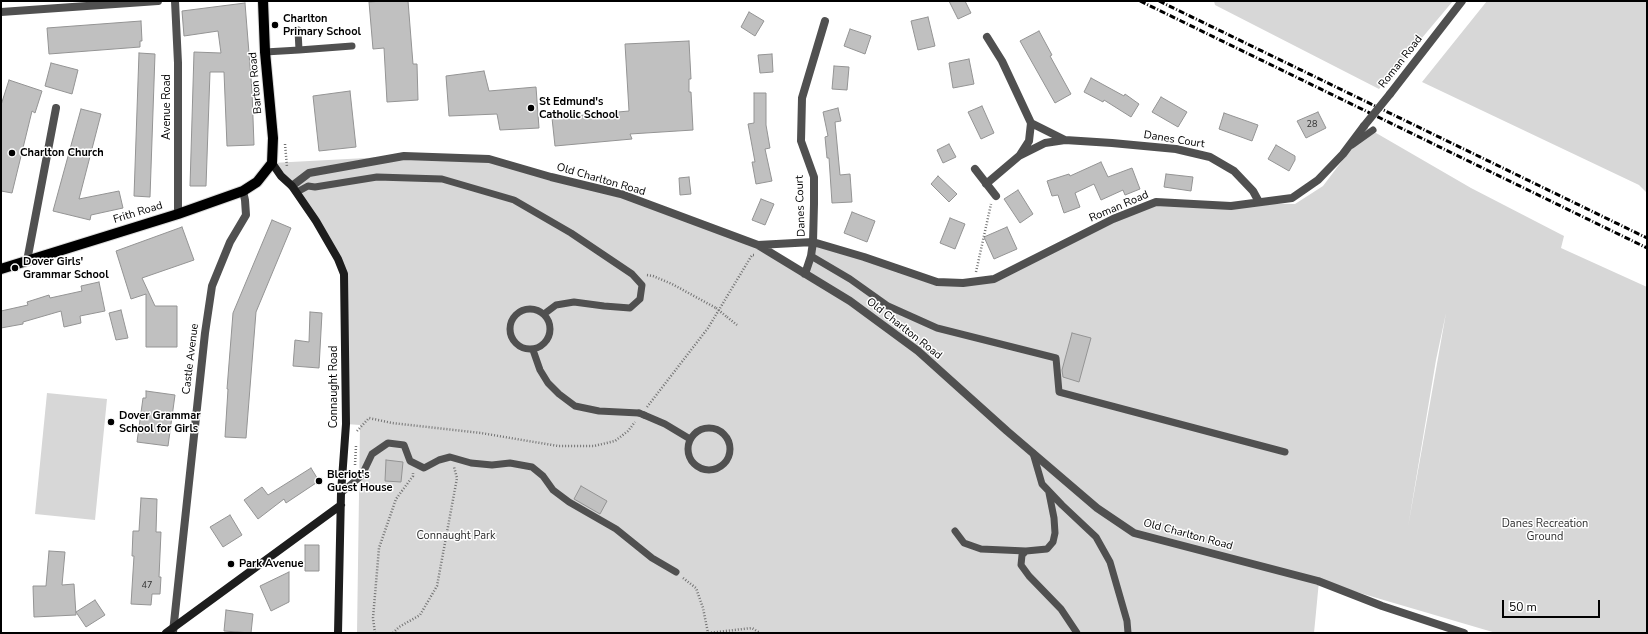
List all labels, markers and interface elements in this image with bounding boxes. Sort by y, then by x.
place label: Charlton Primary School [283,12,361,38]
marker: Charlton Primary School [270,20,280,30]
street label: Roman Road [1376,33,1426,91]
street label: Barton Road [247,52,265,114]
street label: Avenue Road [160,74,174,140]
place label: St Edmund's Catholic School [539,95,619,121]
marker: St Edmund's Catholic School [526,103,536,113]
house number: 28 [1307,120,1317,130]
street label: Danes Court [1143,129,1205,151]
place label: Charlton Church [20,146,104,160]
marker: Charlton Church [7,148,17,158]
street label: Old Charlton Road [555,161,647,199]
street label: Danes Court [793,175,809,237]
street label: Roman Road [1087,189,1151,225]
street label: Frith Road [112,199,164,227]
place label: Dover Girls' Grammar School [23,255,109,281]
marker: Dover Girls' Grammar School [10,263,20,273]
street label: Old Charlton Road [864,295,944,363]
street label: Castle Avenue [180,323,202,395]
street label: Connaught Road [327,346,341,428]
place label: Dover Grammar School for Girls [119,409,201,435]
marker: Dover Grammar School for Girls [106,417,116,427]
place label: Bleriot's Guest House [327,468,392,494]
marker: Bleriot's Guest House [314,476,324,486]
street label: Old Charlton Road [1142,517,1234,553]
park label: Danes Recreation Ground [1502,517,1588,543]
park label: Connaught Park [417,529,495,543]
place label: Park Avenue [239,557,303,571]
marker: Park Avenue [226,559,236,569]
house number: 47 [142,581,152,591]
scale bar [1504,592,1602,618]
text: 50 m [1509,599,1537,615]

